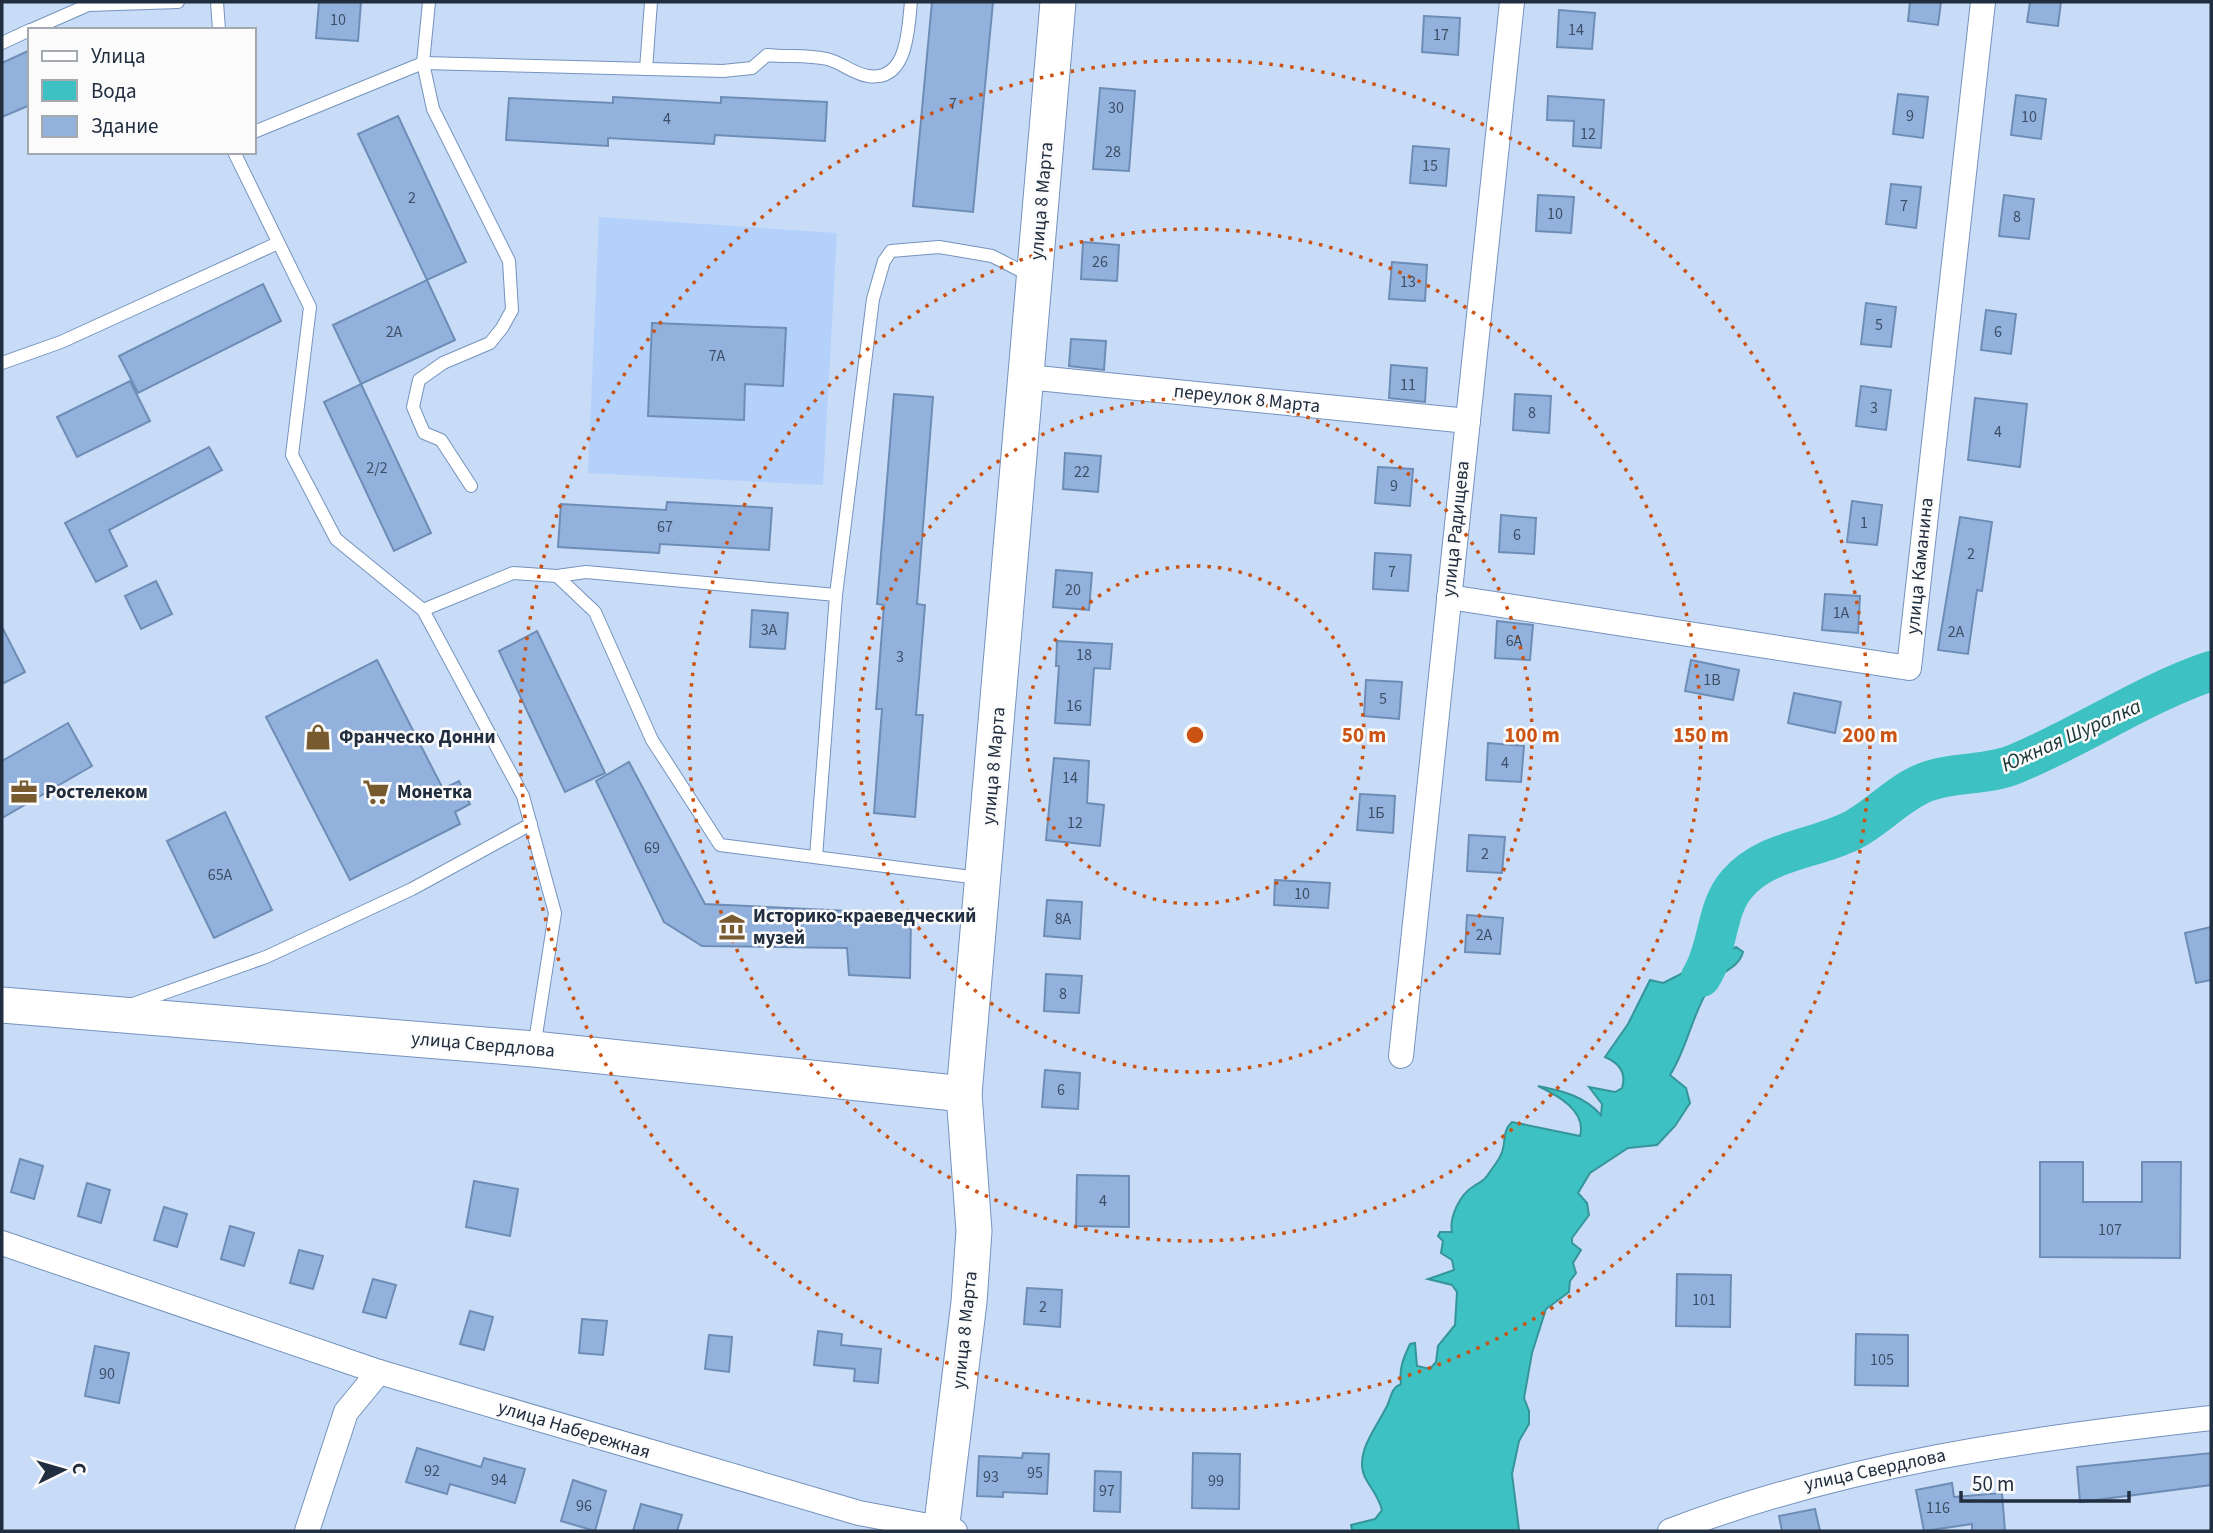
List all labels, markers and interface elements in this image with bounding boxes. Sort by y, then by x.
house number: 10 [330,9,346,31]
house number: 14 [1568,19,1584,41]
house number: 17 [1433,24,1449,46]
legend [28,28,256,154]
text: Улица [91,41,146,71]
text: Вода [91,76,137,106]
house number: 7 [949,93,957,115]
house number: 30 [1108,97,1124,119]
house number: 9 [1906,105,1914,127]
house number: 10 [2021,106,2037,128]
house number: 4 [663,108,671,130]
text: Здание [91,111,159,141]
house number: 12 [1580,123,1596,145]
street label: улица 8 Марта [1023,141,1061,261]
house number: 28 [1105,141,1121,163]
house number: 15 [1422,155,1438,177]
house number: 2 [408,187,416,209]
house number: 7 [1900,195,1908,217]
house number: 10 [1547,203,1563,225]
house number: 8 [2013,206,2021,228]
house number: 26 [1092,251,1108,273]
house number: 13 [1400,271,1416,293]
house number: 5 [1875,314,1883,336]
house number: 2А [386,321,403,343]
house number: 6 [1994,321,2002,343]
house number: 7А [709,345,726,367]
house number: 11 [1400,374,1416,396]
street label: переулок 8 Марта [1172,378,1322,420]
house number: 3 [1870,397,1878,419]
house number: 8 [1528,402,1536,424]
house number: 4 [1994,421,2002,443]
house number: 2/2 [366,457,388,479]
street label: улица Радищева [1435,459,1477,599]
house number: 22 [1074,461,1090,483]
house number: 9 [1390,475,1398,497]
street label: улица Каманина [1899,496,1941,636]
house number: 1 [1860,512,1868,534]
house number: 67 [657,516,673,538]
house number: 6 [1513,524,1521,546]
house number: 2 [1967,543,1975,565]
house number: 7 [1388,561,1396,583]
house number: 20 [1065,579,1081,601]
house number: 1А [1833,602,1850,624]
house number: 3А [761,619,778,641]
house number: 2А [1948,621,1965,643]
house number: 6А [1506,630,1523,652]
house number: 18 [1076,644,1092,666]
house number: 3 [896,646,904,668]
house number: 1В [1703,669,1721,691]
house number: 5 [1379,688,1387,710]
water label: Южная Шуралка [1996,691,2146,779]
house number: 16 [1066,695,1082,717]
street label: улица 8 Марта [975,706,1013,826]
text: 50 m [1342,720,1386,750]
text: 100 m [1504,720,1560,750]
text: 150 m [1673,720,1729,750]
text: 200 m [1842,720,1898,750]
shop icon: Франческо Донни [303,722,333,752]
centre of rings [1183,723,1207,747]
place label: Франческо Донни [339,724,495,751]
house number: 4 [1501,752,1509,774]
house number: 14 [1062,767,1078,789]
office icon: Ростелеком [9,777,39,807]
supermarket icon: Монетка [361,777,391,807]
place label: Ростелеком [45,779,148,806]
place label: Монетка [397,779,472,806]
house number: 1Б [1367,802,1385,824]
house number: 12 [1067,812,1083,834]
house number: 69 [644,837,660,859]
house number: 2 [1481,843,1489,865]
house number: 65А [208,864,233,886]
house number: 10 [1294,883,1310,905]
place label: Историко-краеведческий музей [753,903,976,952]
house number: 8А [1055,908,1072,930]
museum icon: Историко-краеведческий музей [717,912,747,942]
house number: 2А [1476,924,1493,946]
house number: 8 [1059,983,1067,1005]
street label: улица Свердлова [410,1025,556,1065]
house number: 6 [1057,1079,1065,1101]
house number: 4 [1099,1190,1107,1212]
house number: 107 [2098,1219,2122,1241]
street label: улица 8 Марта [945,1270,985,1390]
house number: 101 [1692,1289,1716,1311]
house number: 2 [1039,1296,1047,1318]
house number: 105 [1870,1349,1894,1371]
house number: 90 [99,1363,115,1385]
street label: улица Набережная [494,1394,654,1466]
north arrow [28,1435,98,1505]
street label: улица Свердлова [1802,1442,1948,1498]
house number: 92 [424,1460,440,1482]
scale bar [1961,1460,2129,1504]
text: С [65,1462,92,1475]
house number: 95 [1027,1462,1043,1484]
house number: 93 [983,1466,999,1488]
house number: 94 [491,1469,507,1491]
text: 50 m [1972,1469,2014,1499]
house number: 99 [1208,1470,1224,1492]
house number: 97 [1099,1480,1115,1502]
house number: 96 [576,1495,592,1517]
house number: 116 [1926,1497,1950,1519]

